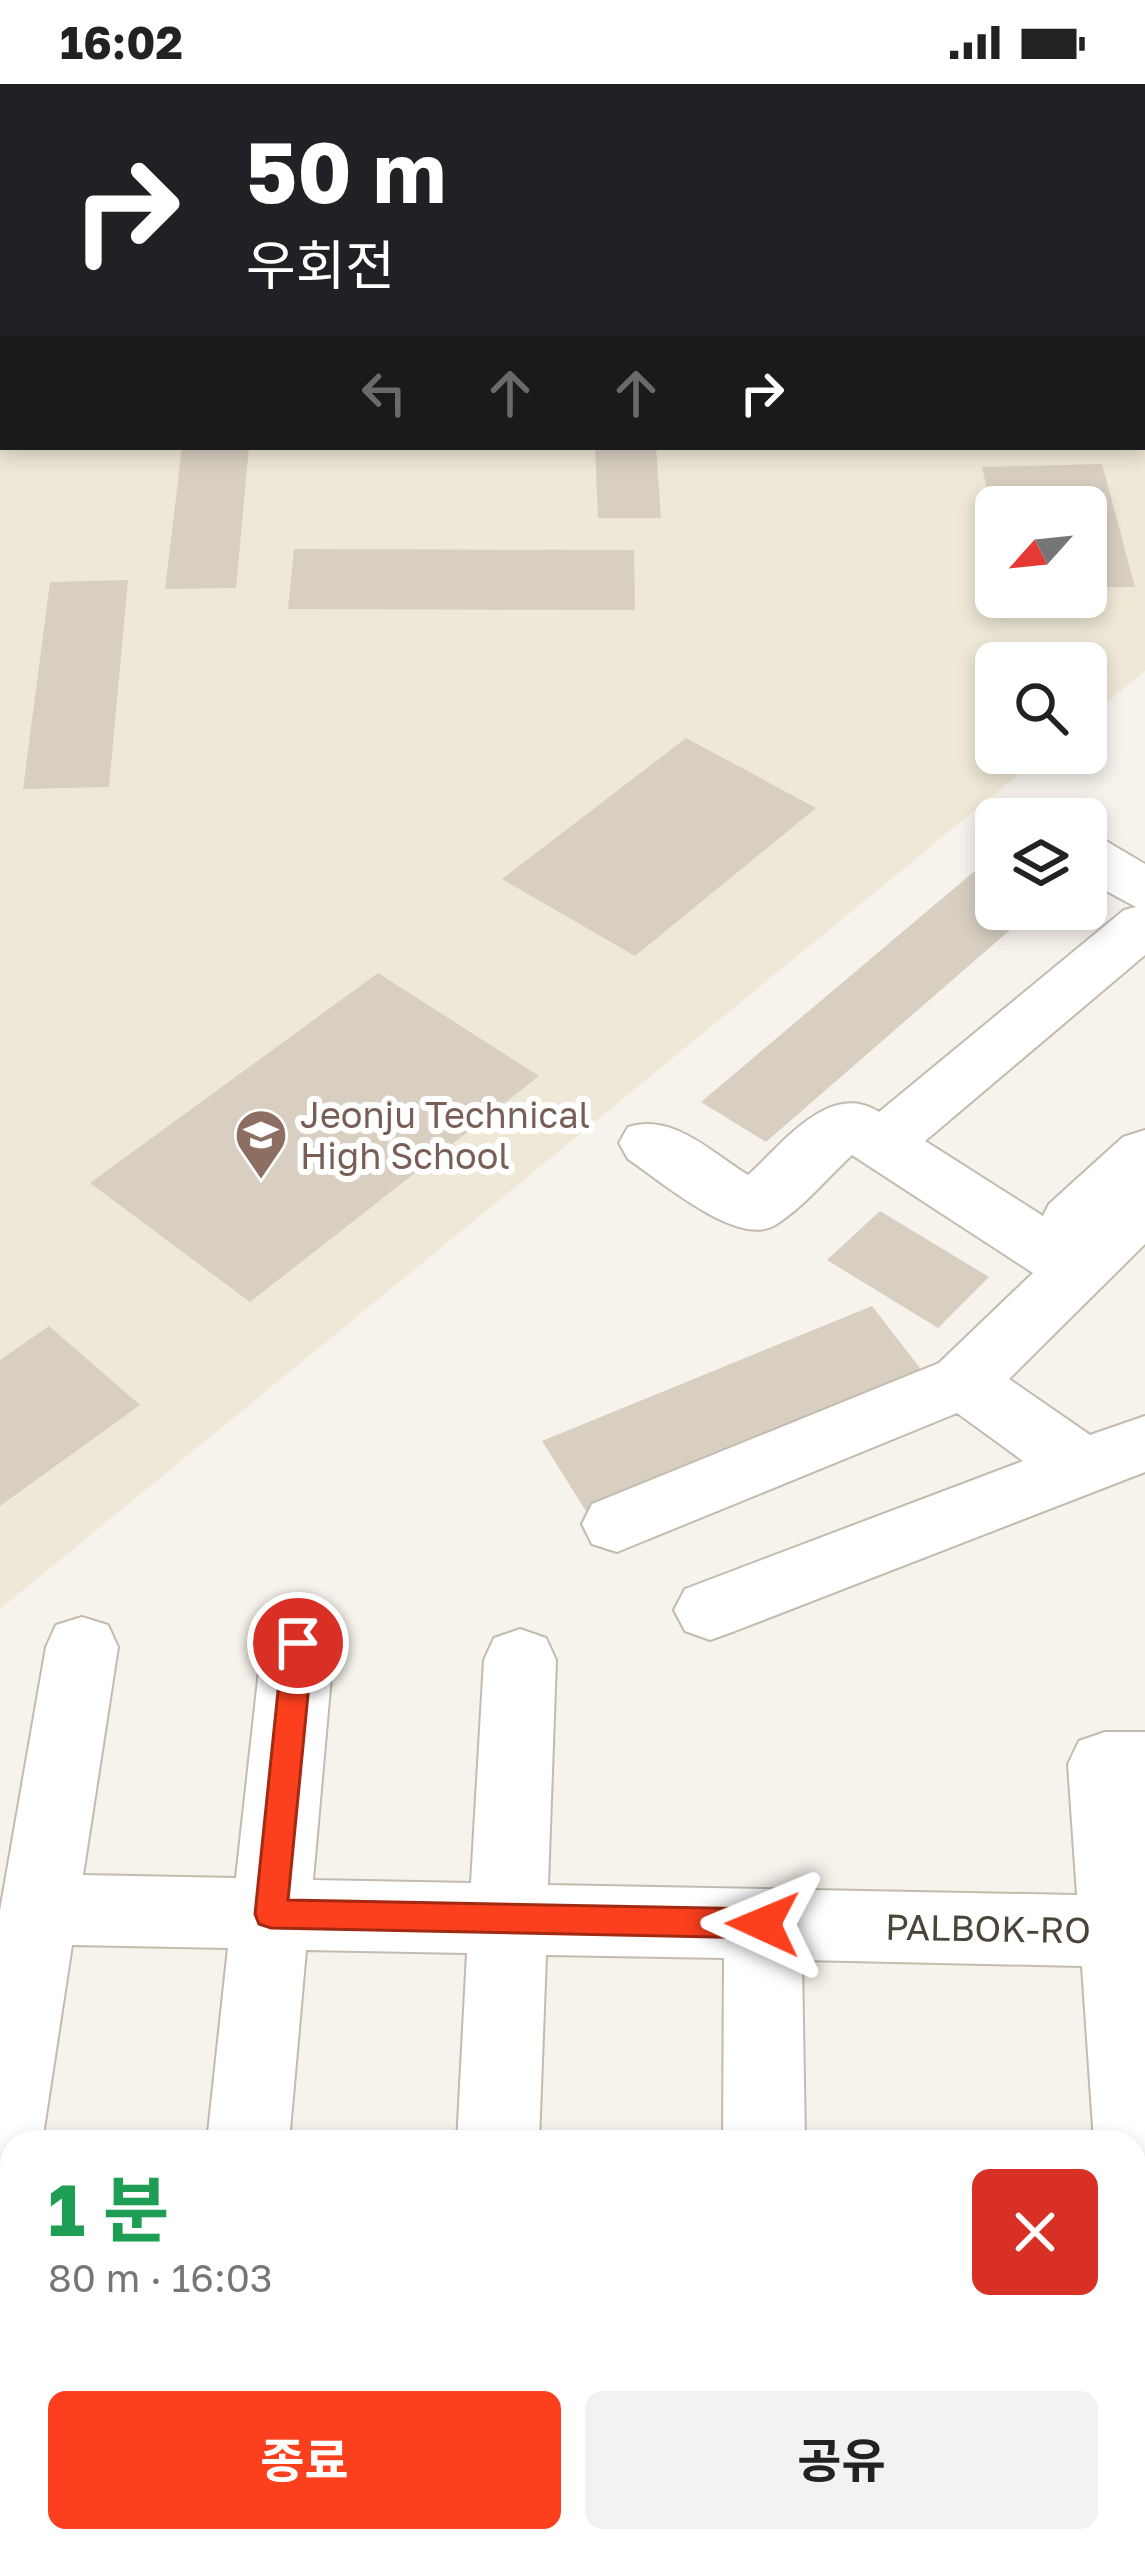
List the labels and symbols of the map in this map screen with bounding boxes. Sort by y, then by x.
north arrow [975,486,1107,618]
place label: Jeonju Technical High School [300,1093,590,1177]
school or university icon: Jeonju Technical High School [233,1107,289,1181]
pin [247,1592,349,1694]
position arrow [700,1861,826,1987]
street label: PALBOK-RO [885,1905,1091,1951]

